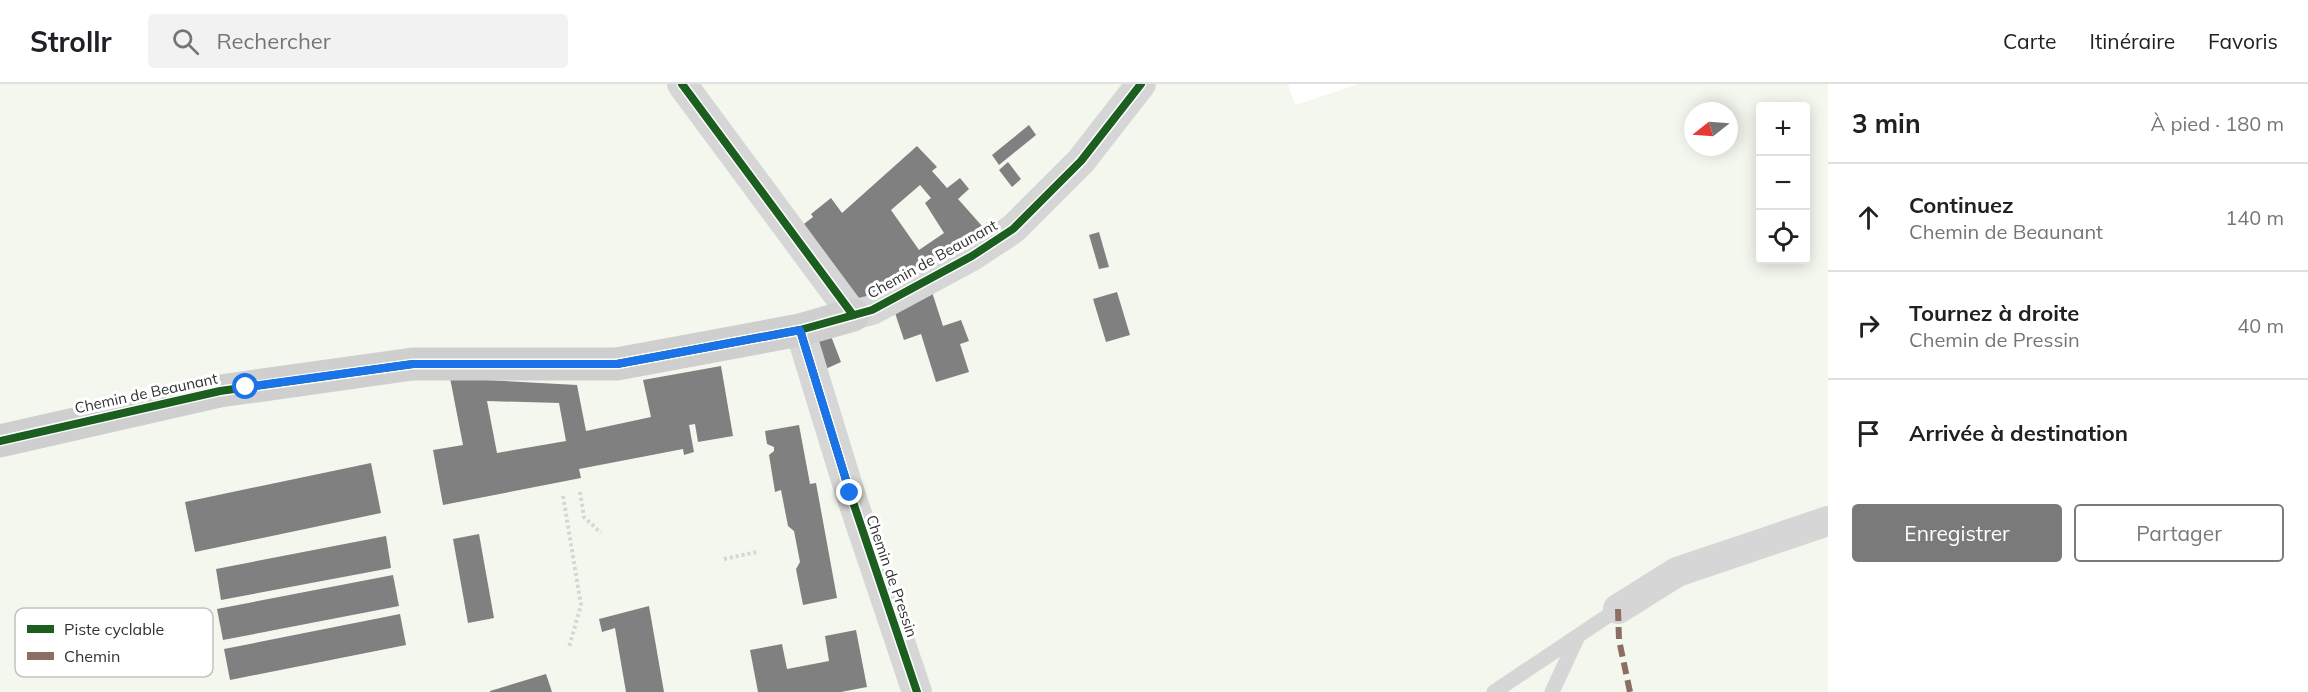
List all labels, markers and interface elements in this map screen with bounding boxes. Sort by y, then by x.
search box [148,14,568,68]
text: Strollr [30,24,112,59]
icon: search [169,25,202,58]
text: Rechercher [217,27,331,55]
text: Carte [2003,28,2057,54]
text: Itinéraire [2090,28,2175,54]
text: Favoris [2208,28,2278,54]
north arrow [1684,102,1738,156]
map controls [1756,102,1810,264]
button: + [1756,102,1810,156]
text: 3 min [1852,107,1921,140]
text: À pied · 180 m [2151,111,2284,136]
button: − [1756,156,1810,210]
text: Continuez [1909,191,2014,219]
icon: ahead [1852,201,1885,234]
text: 140 m [2225,205,2284,230]
button: locate [1756,210,1810,264]
street label: Chemin de Beaunant [864,215,1000,303]
text: Chemin de Beaunant [1909,219,2103,244]
text: Tournez à droite [1909,299,2079,327]
icon: right [1852,309,1885,342]
text: 40 m [2237,313,2284,338]
text: Chemin de Pressin [1909,327,2080,352]
street label: Chemin de Beaunant [73,369,219,417]
route start [232,373,258,399]
icon: arrive [1852,417,1885,450]
text: Arrivée à destination [1909,419,2128,447]
route end [836,479,862,505]
button: Enregistrer [1852,504,2062,562]
button: Partager [2074,504,2284,562]
street label: Chemin de Pressin [862,512,922,640]
legend [15,608,213,677]
text: Piste cyclable [64,619,164,639]
text: Chemin [64,646,120,666]

